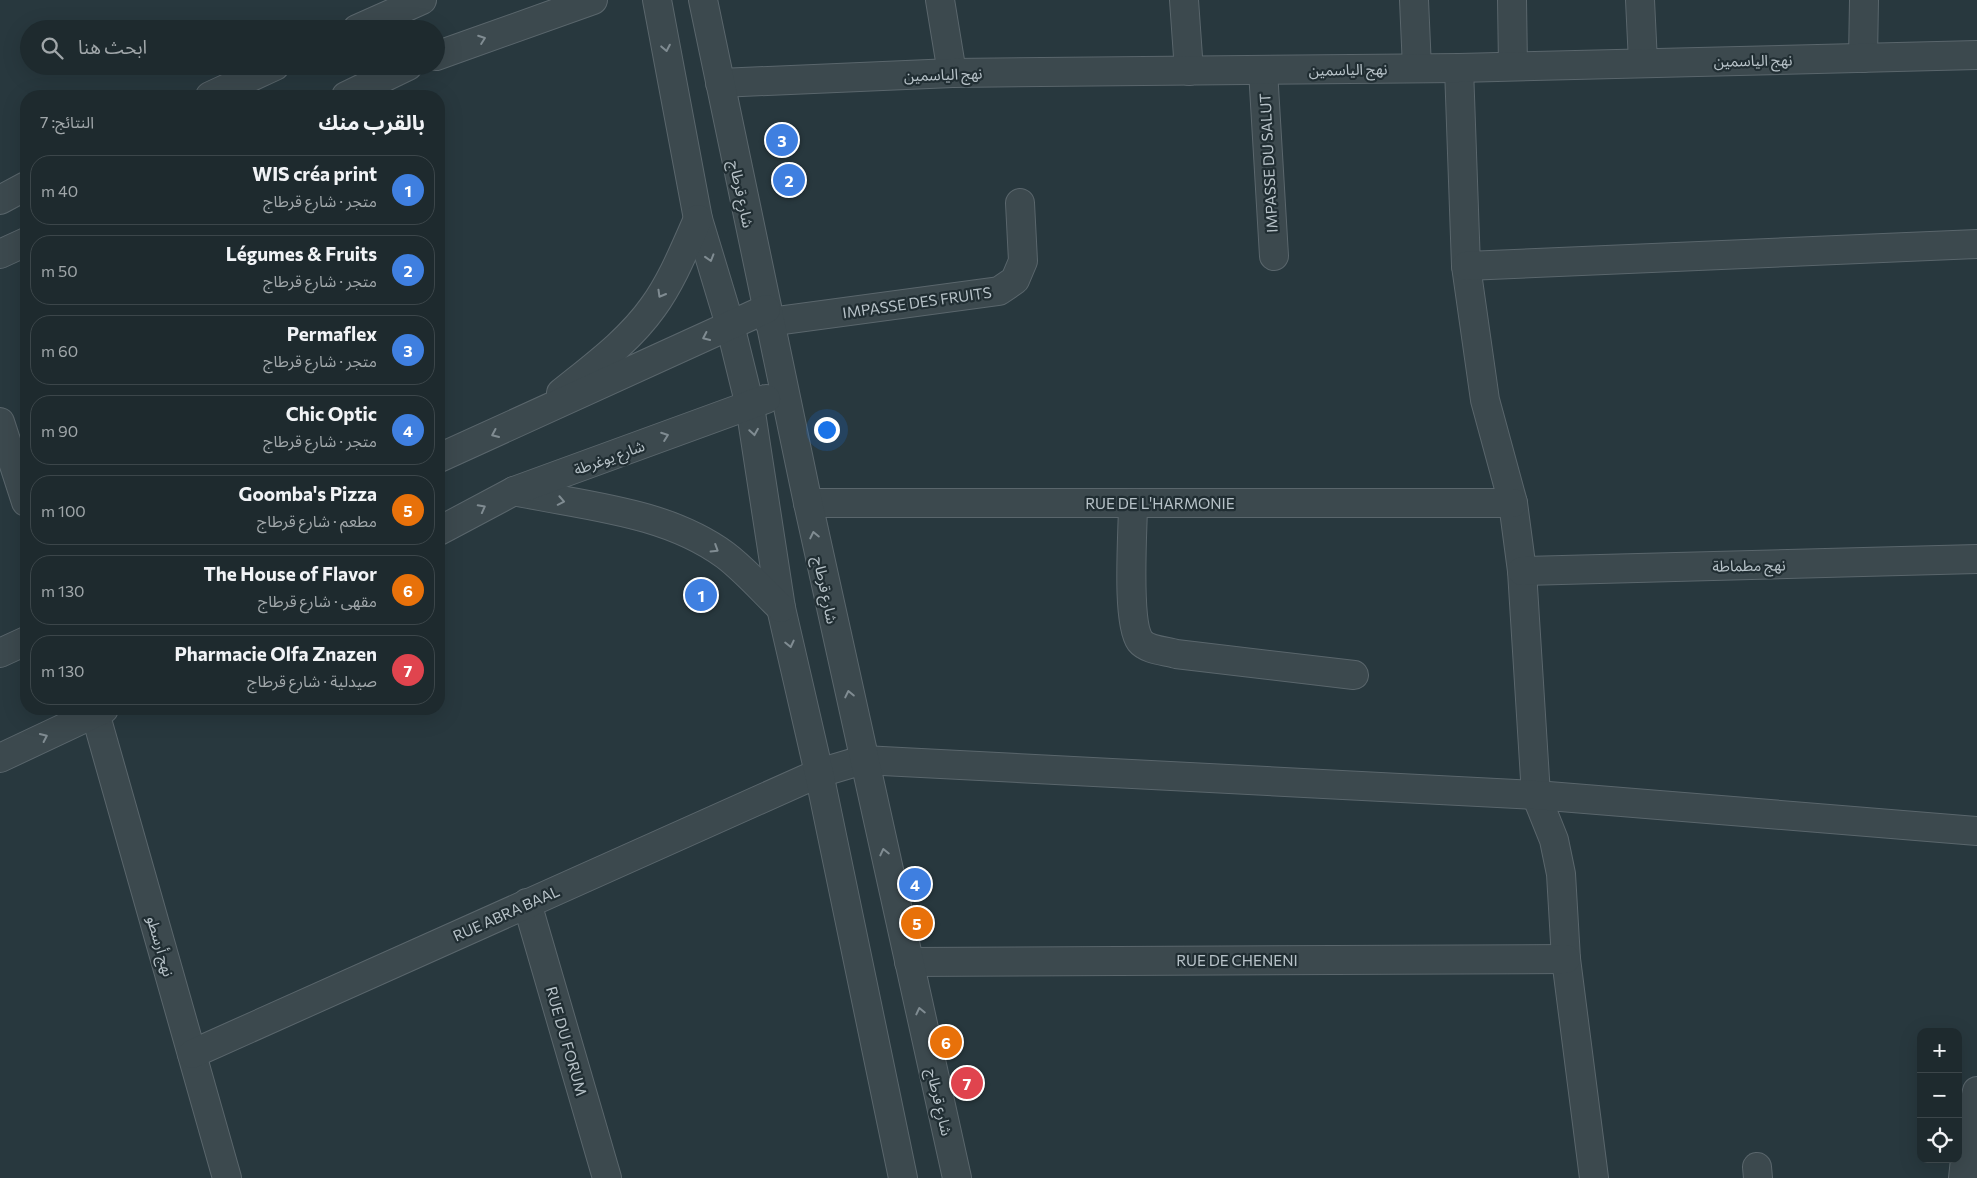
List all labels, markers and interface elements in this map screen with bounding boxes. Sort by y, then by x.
search box [20,20,445,75]
icon: search [38,34,66,62]
text: ابحث هنا [78,35,147,58]
one-way arrow [477,35,486,45]
one-way arrow [660,43,670,52]
street label: نهج الياسمين [1714,50,1793,74]
street label: نهج الياسمين [1309,59,1388,83]
street label: نهج الياسمين [903,64,983,88]
street label: IMPASSE DU SALUT [1255,92,1281,233]
text: بالقرب منك [319,109,425,134]
text: النتائج: 7 [40,112,94,131]
pin: 3 [766,121,798,159]
street label: شارع قرطاج [722,159,758,230]
pin: 2 [773,161,805,199]
text: WIS créa print [252,162,377,185]
text: 40 m [41,181,78,200]
text: 1 [404,181,412,200]
text: متجر · شارع قرطاج [263,191,377,210]
text: Légumes & Fruits [226,242,377,265]
one-way arrow [705,253,715,262]
text: 50 m [41,261,78,280]
text: 2 [403,261,413,280]
text: متجر · شارع قرطاج [263,271,377,290]
street label: IMPASSE DES FRUITS [841,283,993,321]
one-way arrow [658,288,668,297]
text: Permaflex [287,322,377,345]
one-way arrow [702,330,711,341]
text: 60 m [41,341,78,360]
text: 3 [403,341,413,360]
text: متجر · شارع قرطاج [263,351,377,370]
text: Chic Optic [286,402,377,425]
your location [814,417,840,443]
text: 90 m [41,421,78,440]
text: 4 [403,421,413,440]
one-way arrow [491,427,500,438]
one-way arrow [749,428,759,437]
text: متجر · شارع قرطاج [263,431,377,450]
one-way arrow [661,432,669,442]
street label: شارع يوغرطة [571,436,649,482]
text: Goomba's Pizza [239,482,377,505]
street label: RUE DE L'HARMONIE [1085,494,1235,512]
one-way arrow [557,495,566,506]
text: 100 m [41,501,86,520]
text: 5 [403,501,413,520]
one-way arrow [477,504,486,514]
text: مطعم · شارع قرطاج [257,511,377,530]
one-way arrow [810,530,820,539]
one-way arrow [710,543,719,553]
street label: شارع قرطاج [806,555,842,626]
street label: نهج مطماطة [1712,555,1786,579]
text: The House of Flavor [203,562,377,585]
pin: 1 [685,576,717,614]
text: 130 m [41,581,84,600]
text: 6 [403,581,413,600]
text: مقهى · شارع قرطاج [258,591,377,610]
one-way arrow [784,640,794,649]
text: Pharmacie Olfa Znazen [174,642,377,665]
text: 130 m [41,661,84,680]
text: 7 [404,661,412,680]
text: صيدلية · شارع قرطاج [247,671,377,690]
one-way arrow [844,689,855,698]
one-way arrow [39,733,48,743]
one-way arrow [879,848,890,857]
pin: 4 [899,865,931,903]
street label: RUE ABRA BAAL [450,881,562,945]
pin: 5 [901,904,933,942]
street label: نهج أرسطو [140,914,178,980]
street label: RUE DE CHENENI [1176,951,1298,969]
street label: RUE DU FORUM [543,984,591,1098]
one-way arrow [915,1006,925,1015]
pin: 6 [930,1023,962,1061]
map controls [1917,1028,1962,1163]
button: + [1917,1028,1962,1073]
pin: 7 [951,1064,983,1102]
street label: شارع قرطاج [920,1067,957,1138]
button: − [1917,1073,1962,1118]
button: locate [1917,1118,1962,1163]

